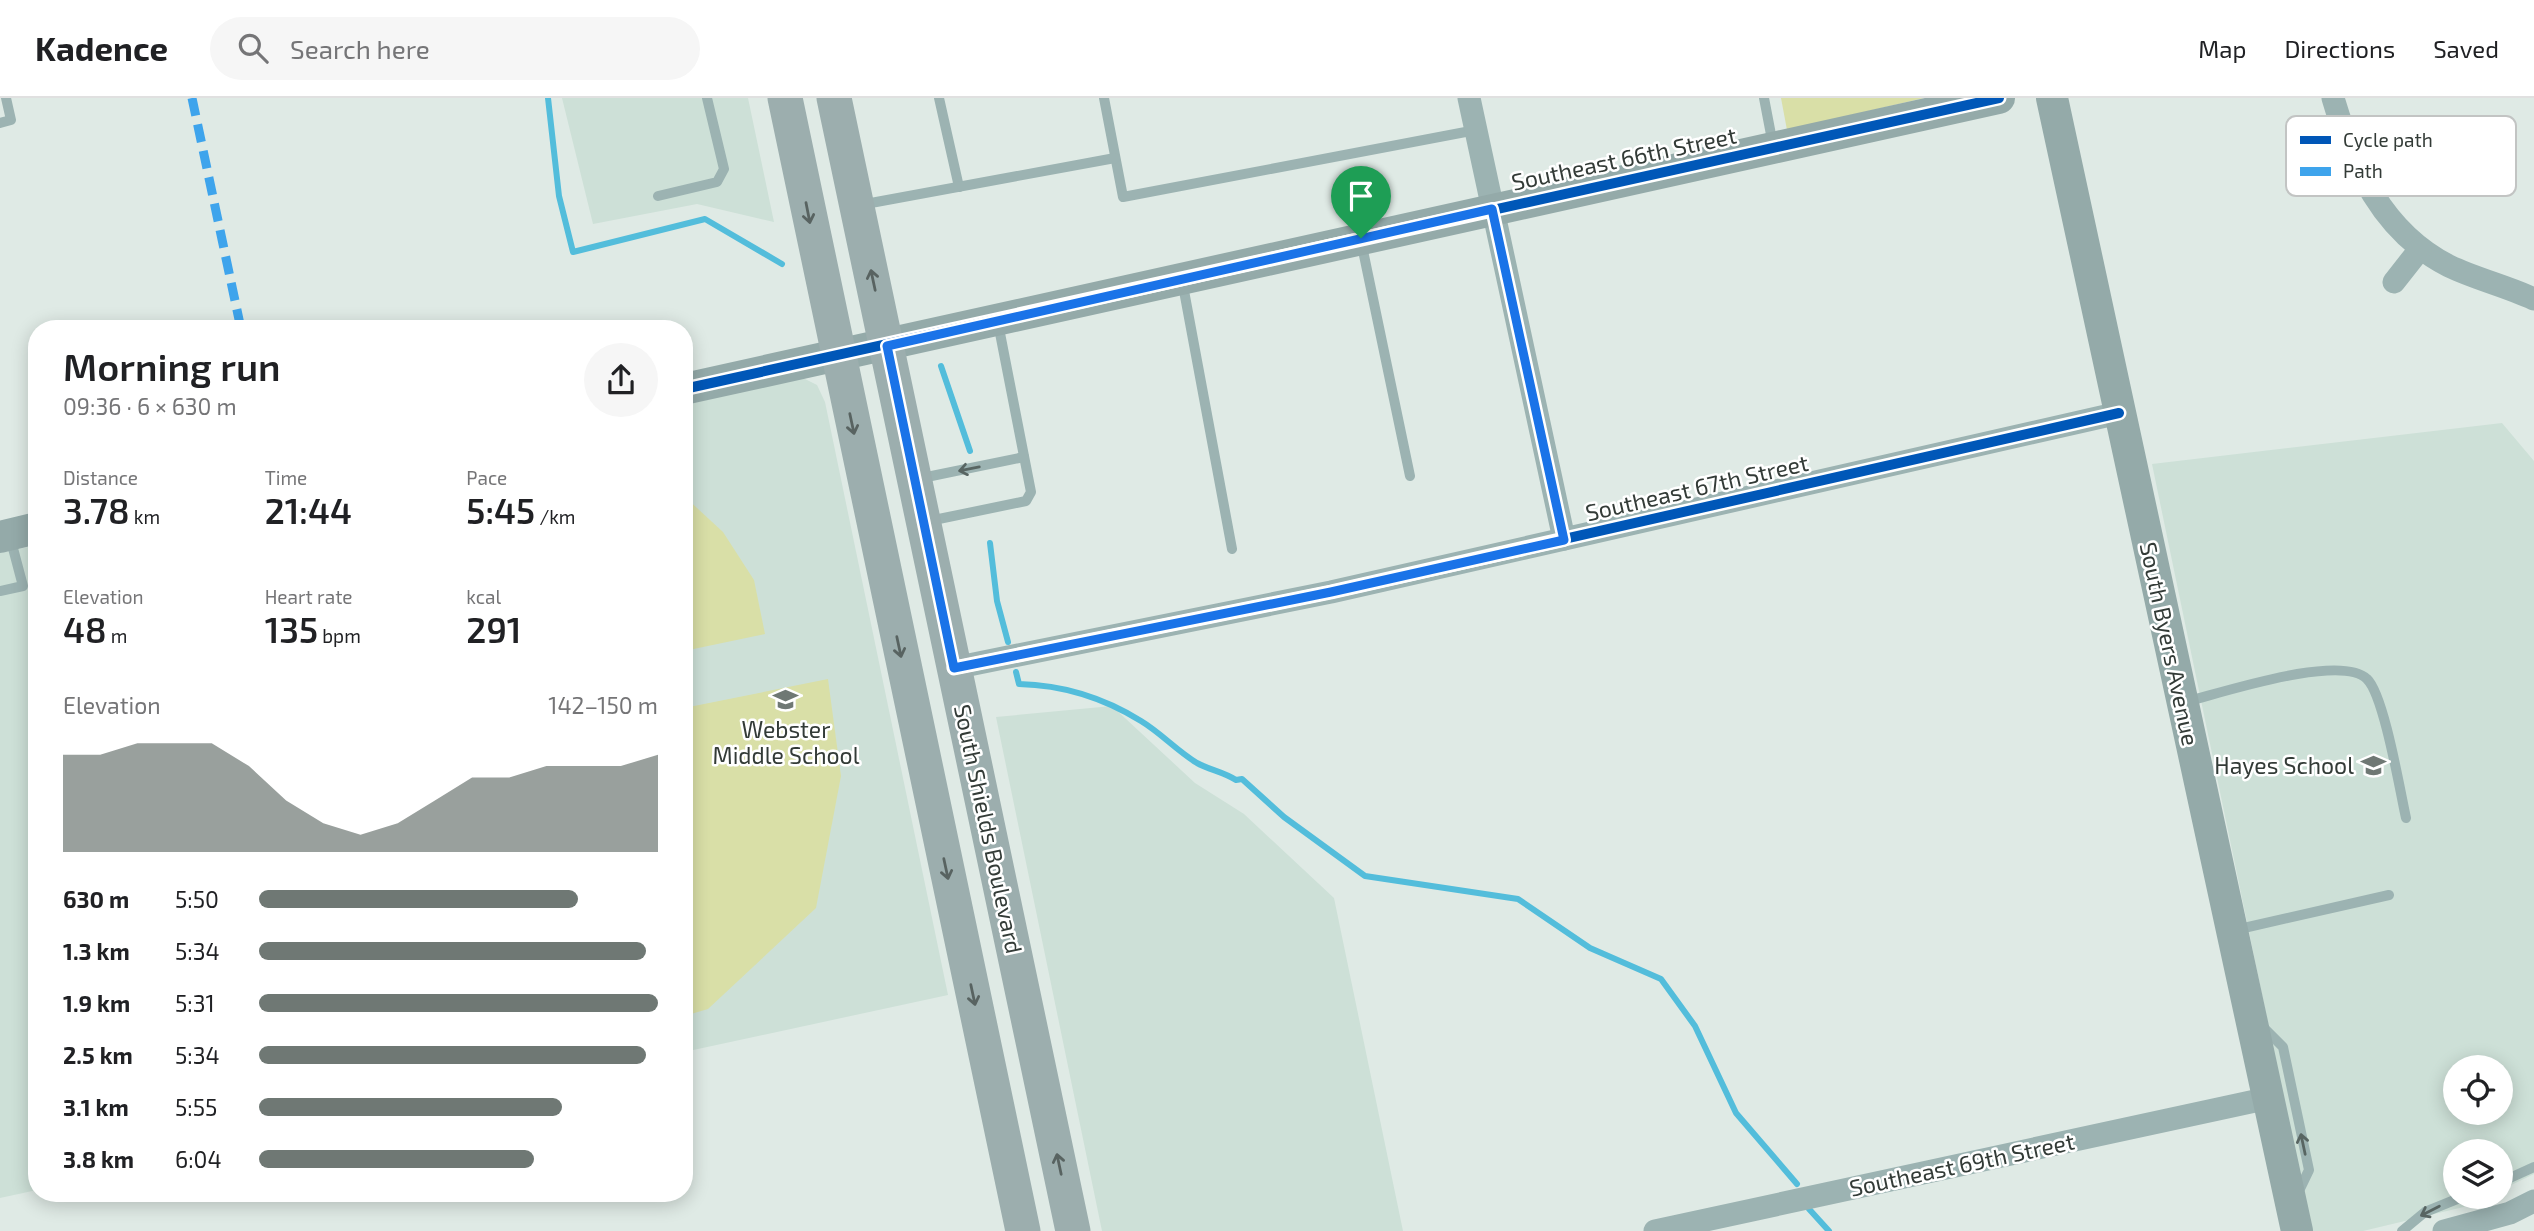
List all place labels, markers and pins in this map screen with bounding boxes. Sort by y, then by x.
pin [1331,166,1391,238]
school or university icon: Webster Middle School [772,686,800,714]
place label: Webster Middle School [712,715,860,769]
place label: Hayes School [2214,751,2354,779]
school or university icon: Hayes School [2360,752,2388,780]

